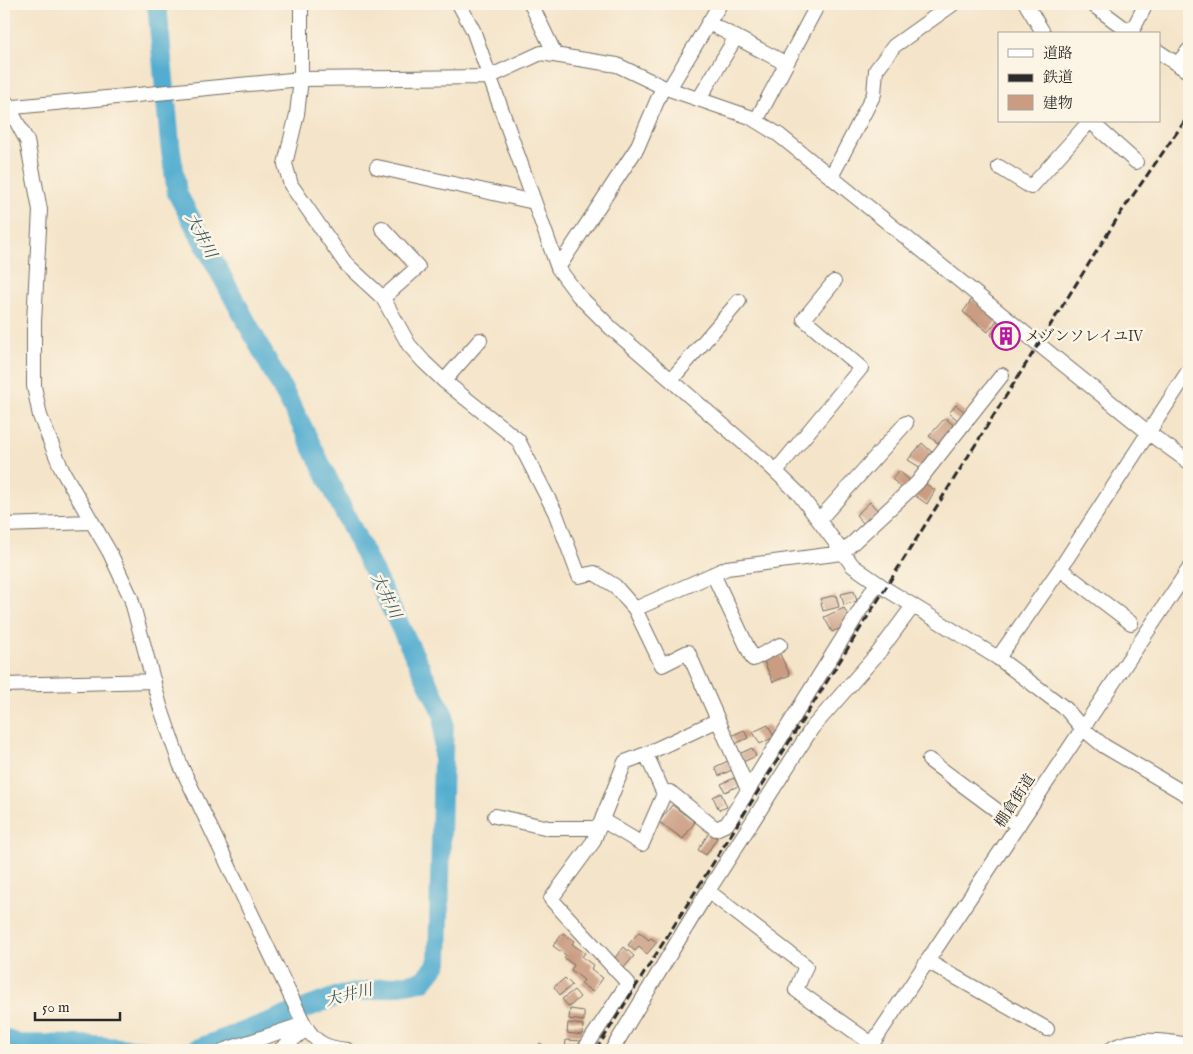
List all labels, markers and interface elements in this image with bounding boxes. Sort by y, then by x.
legend [998,32,1160,122]
text: 道路 [1043,44,1073,63]
text: 鉄道 [1043,68,1073,87]
text: 建物 [1043,94,1073,113]
water label: 大井川 [180,210,221,264]
building icon: メゾンソレイユⅣ [991,321,1021,351]
place label: メゾンソレイユⅣ [1025,327,1143,346]
water label: 大井川 [365,570,405,624]
street label: 棚倉街道 [991,771,1039,831]
water label: 大井川 [323,980,377,1012]
scale bar [35,989,120,1021]
text: 50 m [42,998,70,1017]

